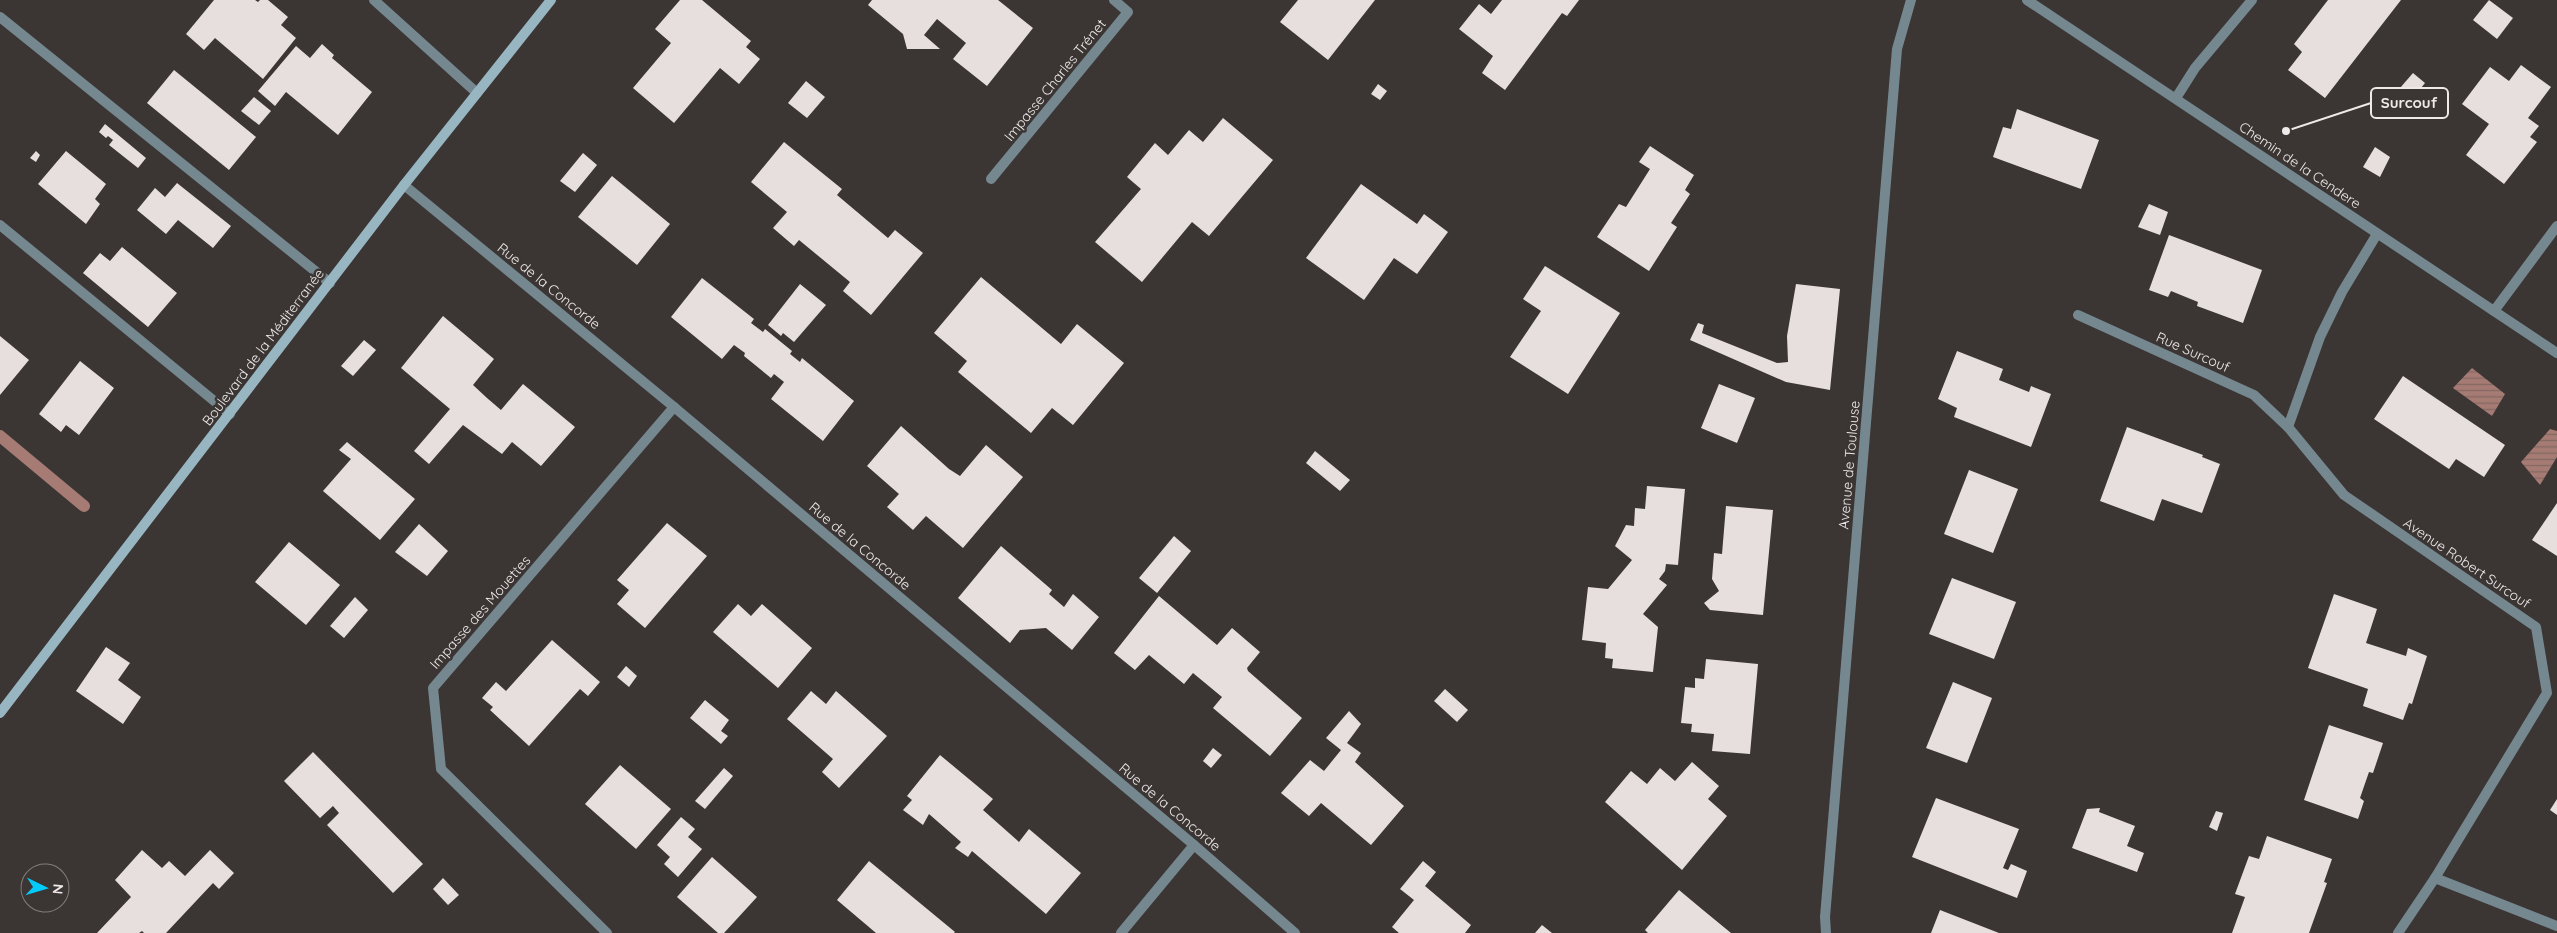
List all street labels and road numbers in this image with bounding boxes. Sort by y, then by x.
street label: Impasse Charles Trénet [1000,15,1110,145]
street label: Chemin de la Cendere [2236,118,2364,212]
street label: Rue de la Concorde [494,239,604,333]
street label: Boulevard de la Méditerranée [198,265,328,429]
street label: Rue Surcouf [2153,328,2233,376]
street label: Avenue de Toulouse [1834,400,1864,530]
street label: Rue de la Concorde [805,498,915,594]
street label: Avenue Robert Surcouf [2400,514,2534,612]
street label: Impasse des Mouettes [426,551,534,673]
street label: Rue de la Concorde [1115,759,1225,855]

